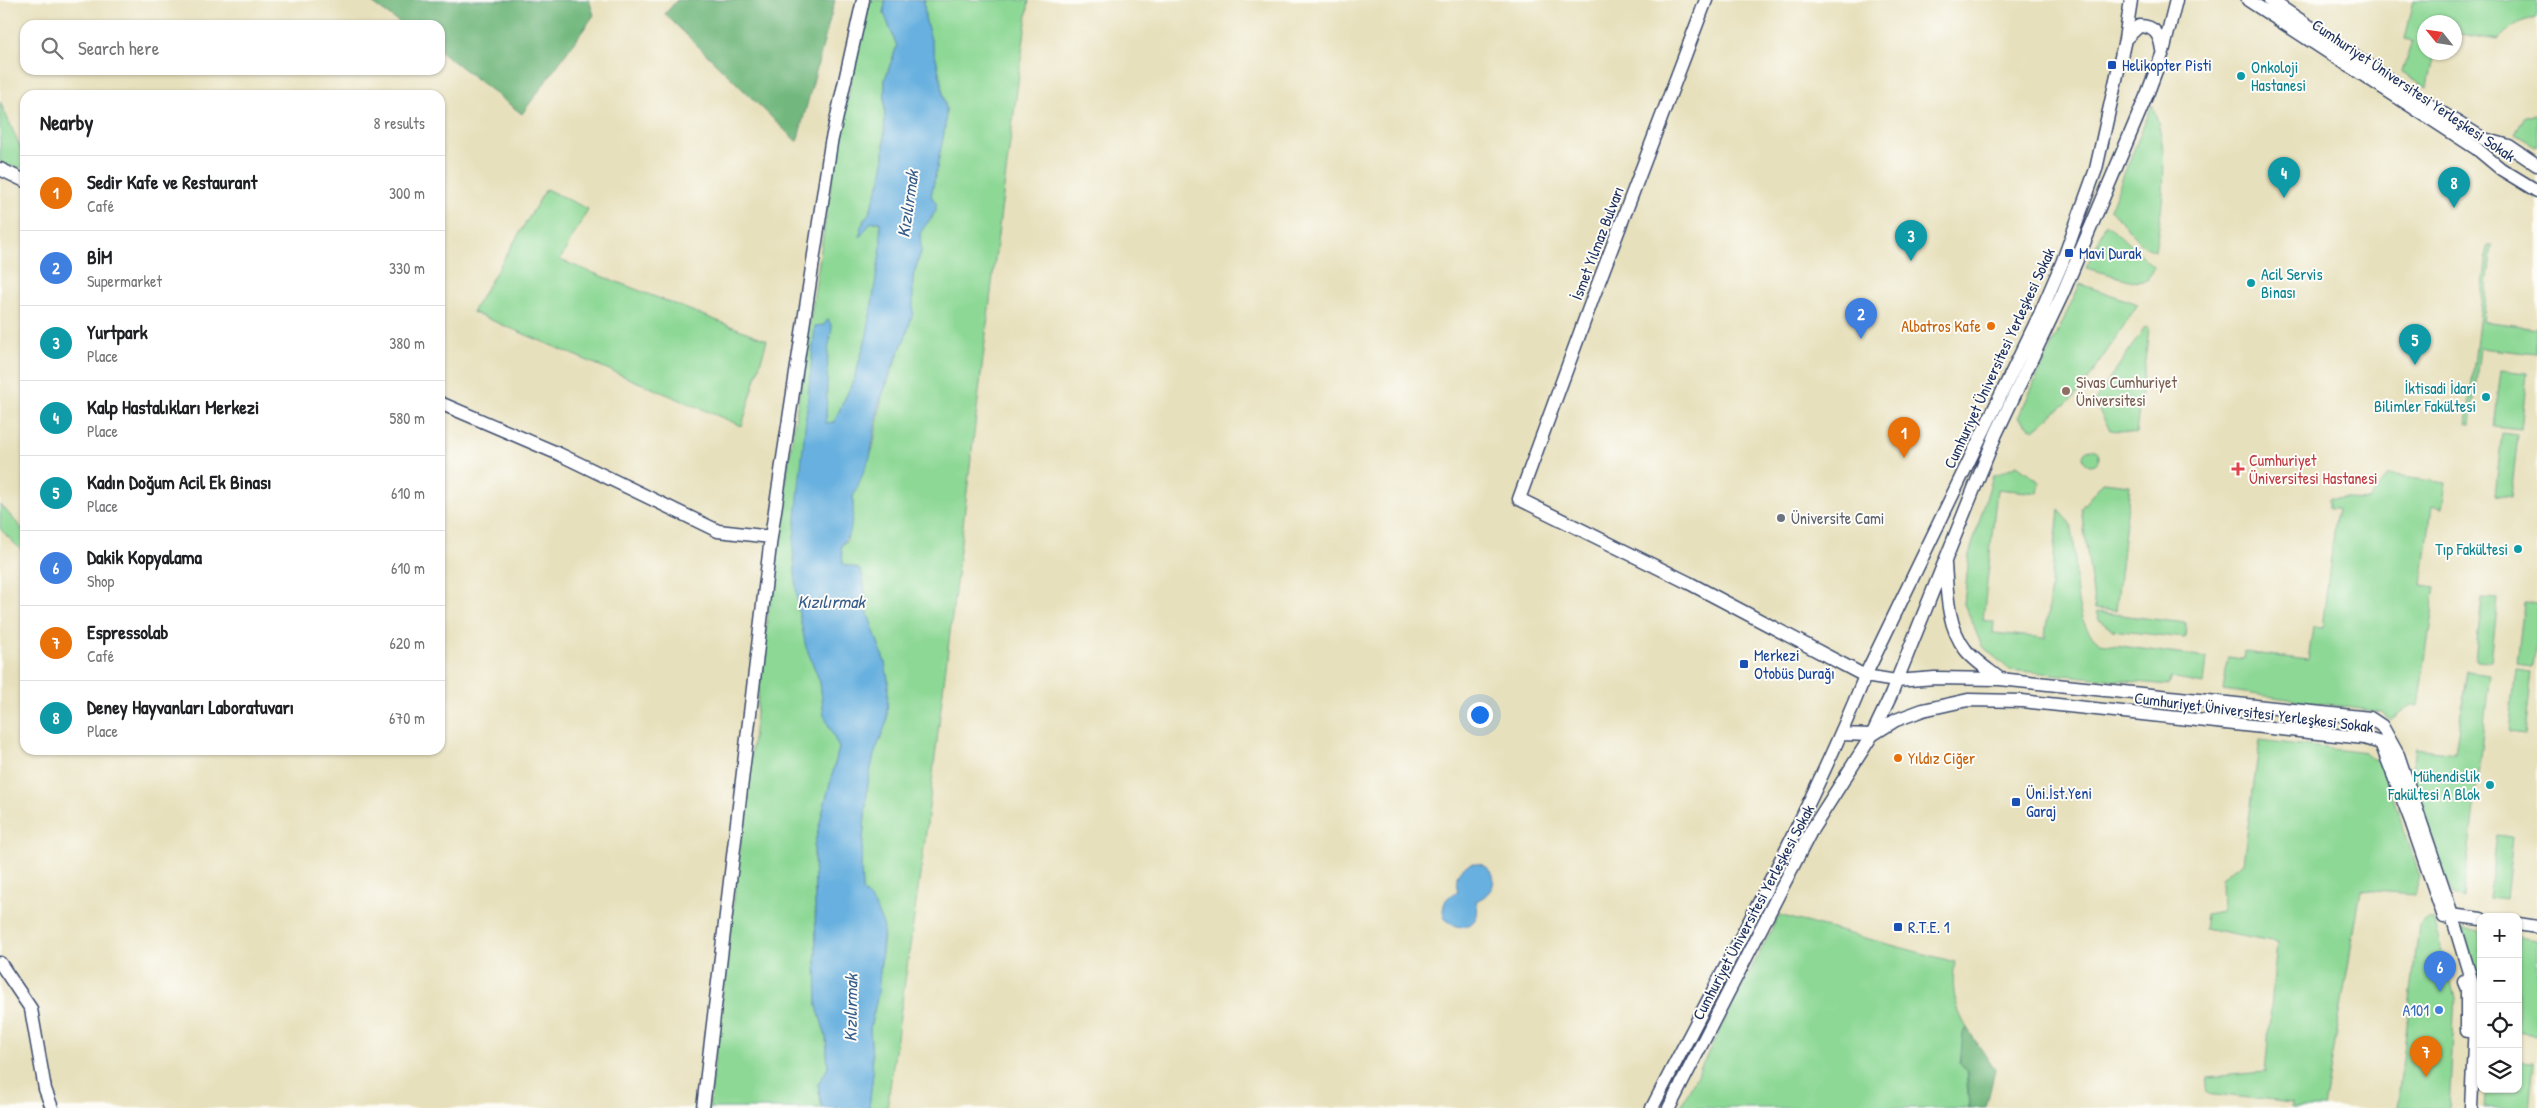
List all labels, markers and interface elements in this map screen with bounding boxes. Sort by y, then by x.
street label: Cumhuriyet Üniversitesi Yerleşkesi Sokak [2308,14,2520,167]
north arrow [2417,15,2462,60]
search box [20,20,445,75]
icon: search [38,34,66,62]
text: Search here [78,35,159,61]
place label: Helikopter Pisti [2122,54,2212,76]
place label: Onkoloji Hastanesi [2251,56,2306,96]
marker: Helikopter Pisti [2106,59,2118,71]
marker: Onkoloji Hastanesi [2235,70,2247,82]
text: Nearby [40,108,93,137]
text: 8 results [373,112,425,134]
pin: 4 [2268,157,2300,198]
water label: Kızılırmak [890,167,925,239]
pin: 8 [2438,167,2470,208]
text: Sedir Kafe ve Restaurant [87,169,257,195]
text: 1 [53,182,59,204]
text: 300 m [389,182,425,204]
street label: İsmet Yılmaz Bulvarı [1565,183,1629,303]
text: Café [87,195,114,217]
pin: 3 [1895,220,1927,261]
place label: Mavi Durak [2079,242,2142,264]
text: BİM [87,244,112,270]
street label: Cumhuriyet Üniversitesi Yerleşkesi Sokak [1938,244,2060,472]
marker: Mavi Durak [2063,247,2075,259]
text: 2 [52,257,60,279]
text: 330 m [389,257,425,279]
place label: Acil Servis Binası [2261,263,2323,303]
text: Supermarket [87,270,162,292]
marker: Acil Servis Binası [2245,277,2257,289]
pin: 2 [1845,298,1877,339]
place label: Albatros Kafe [1901,315,1982,337]
text: Yurtpark [87,319,148,345]
marker: Albatros Kafe [1985,320,1997,332]
pin: 5 [2399,324,2431,365]
text: 3 [52,332,60,354]
text: 380 m [389,332,425,354]
text: Place [87,345,118,367]
place label: Sivas Cumhuriyet Üniversitesi [2076,371,2177,411]
place label: İktisadi İdari Bilimler Fakültesi [2374,377,2476,417]
marker: Sivas Cumhuriyet Üniversitesi [2060,385,2072,397]
marker: İktisadi İdari Bilimler Fakültesi [2480,391,2492,403]
text: Kalp Hastalıkları Merkezi [87,394,259,420]
text: 4 [53,407,59,429]
text: 580 m [390,407,425,429]
pin: 1 [1888,417,1920,458]
text: Place [87,420,118,442]
place label: Cumhuriyet Üniversitesi Hastanesi [2249,449,2378,489]
marker: Cumhuriyet Üniversitesi Hastanesi [2231,462,2245,476]
text: Kadın Doğum Acil Ek Binası [87,469,272,495]
text: 5 [53,482,59,504]
text: 610 m [391,482,425,504]
text: Place [87,495,118,517]
place label: Üniversite Cami [1791,507,1884,529]
marker: Üniversite Cami [1775,512,1787,524]
place label: Tıp Fakültesi [2435,538,2508,560]
marker: Tıp Fakültesi [2512,543,2524,555]
text: Dakik Kopyalama [87,544,202,570]
text: 6 [53,557,59,579]
text: 610 m [391,557,425,579]
text: Shop [87,570,114,592]
water label: Kızılırmak [797,589,866,614]
text: Espressolab [87,619,168,645]
text: 7 [52,632,60,654]
text: 620 m [389,632,425,654]
place label: Merkezi Otobüs Durağı [1754,644,1835,684]
text: Café [87,645,114,667]
marker: Merkezi Otobüs Durağı [1738,658,1750,670]
street label: Cumhuriyet Üniversitesi Yerleşkesi Sokak [2133,686,2375,738]
text: Deney Hayvanları Laboratuvarı [87,694,294,720]
your location [1467,702,1493,728]
text: 8 [53,707,59,729]
text: 670 m [389,707,425,729]
text: Place [87,720,118,742]
place label: Yıldız Ciğer [1908,747,1975,769]
marker: Yıldız Ciğer [1892,752,1904,764]
place label: Mühendislik Fakültesi A Blok [2387,765,2480,805]
marker: Mühendislik Fakültesi A Blok [2484,779,2496,791]
place label: Üni.İst.Yeni Garaj [2026,782,2092,822]
marker: Üni.İst.Yeni Garaj [2010,796,2022,808]
street label: Cumhuriyet Üniversitesi Yerleşkesi Sokak [1687,800,1819,1024]
map controls [2477,913,2522,1093]
button: + [2477,913,2522,958]
place label: R.T.E. 1 [1908,916,1950,938]
marker: R.T.E. 1 [1892,921,1904,933]
pin: 6 [2424,951,2456,992]
button: − [2477,958,2522,1003]
water label: Kızılırmak [837,972,864,1042]
place label: A101 [2402,999,2429,1021]
button: locate [2477,1003,2522,1048]
marker: A101 [2433,1004,2445,1016]
pin: 7 [2410,1036,2442,1077]
button: layers [2477,1048,2522,1093]

